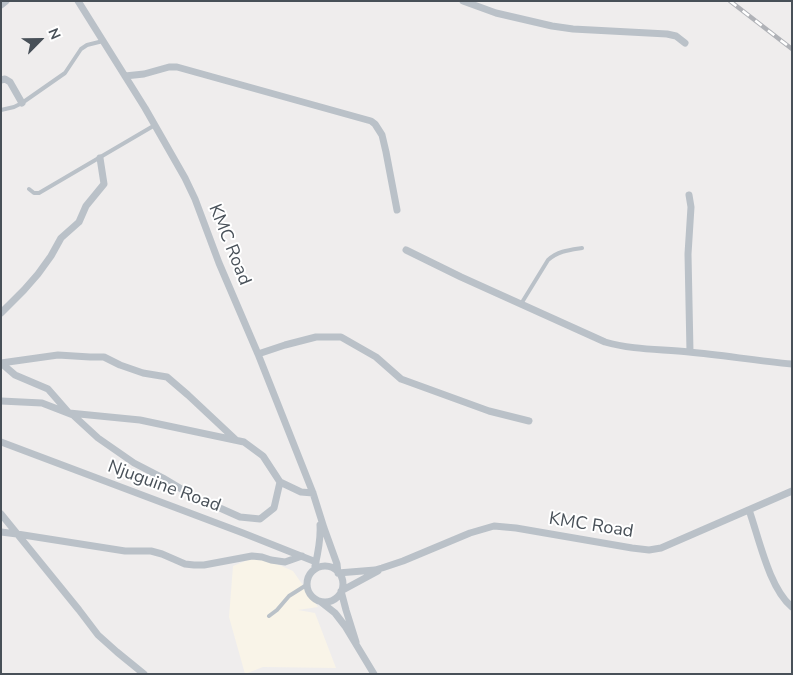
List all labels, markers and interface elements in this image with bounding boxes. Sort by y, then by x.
north arrow [15,15,65,65]
text: N [43,25,65,42]
street label: KMC Road [203,201,255,289]
street label: Njuguine Road [104,457,224,517]
street label: KMC Road [547,509,635,543]

